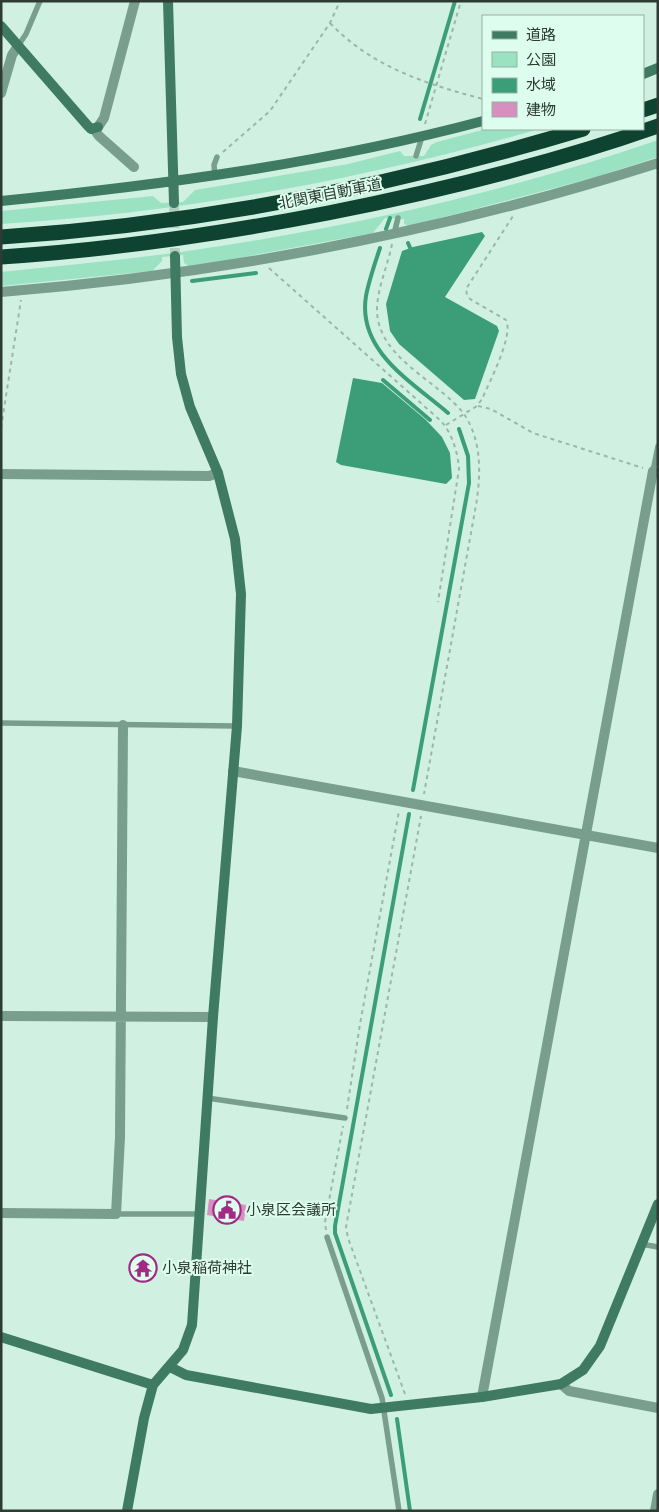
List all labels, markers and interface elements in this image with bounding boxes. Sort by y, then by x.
legend [482,15,644,130]
text: 道路 [526,23,556,44]
text: 公園 [526,48,556,69]
text: 水域 [526,73,556,94]
text: 建物 [526,98,556,119]
street label: 北関東自動車道 [276,172,383,213]
public building icon: 小泉区会議所 [212,1195,242,1225]
place label: 小泉区会議所 [246,1198,336,1219]
temple icon: 小泉稲荷神社 [128,1253,158,1283]
place label: 小泉稲荷神社 [162,1256,252,1277]

